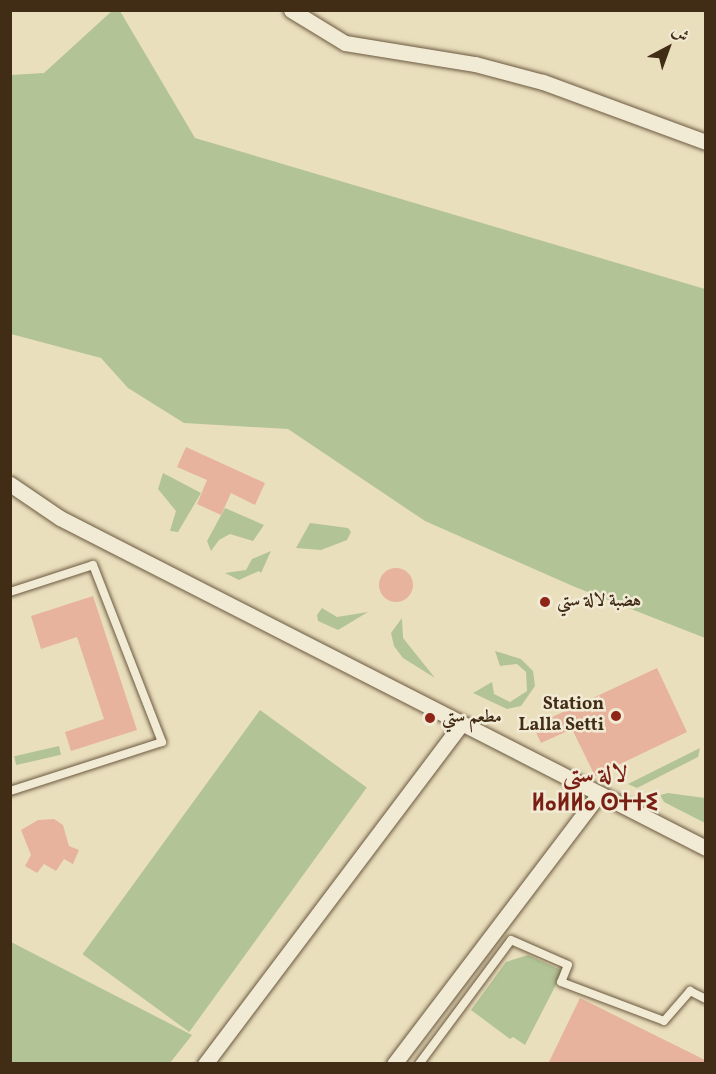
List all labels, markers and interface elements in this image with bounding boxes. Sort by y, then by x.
north arrow [638,18,698,78]
text: ش [667,21,693,48]
place label: هضبة لالة ستي [557,591,641,613]
marker: هضبة لالة ستي [538,595,552,609]
place label: Station Lalla Setti [519,695,604,738]
place label: مطعم ستي [442,707,502,729]
marker: Station Lalla Setti [609,709,623,723]
marker: مطعم ستي [423,711,437,725]
district label: لالة ستي ⵍⴰⵍⵍⴰ ⵙⵜⵜⵉ [532,763,658,819]

